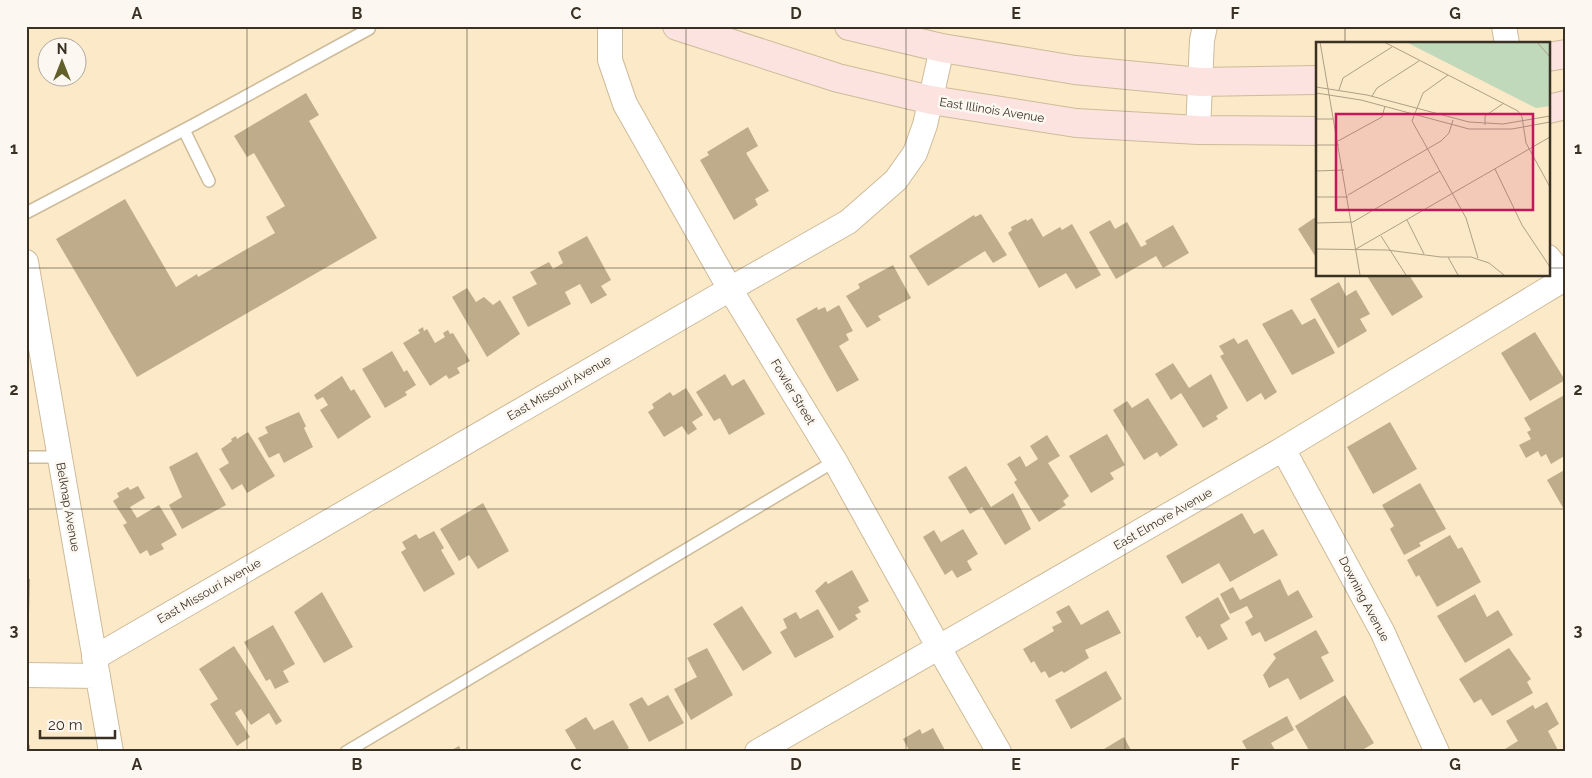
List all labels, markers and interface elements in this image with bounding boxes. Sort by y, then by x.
text: A [132,4,143,23]
text: B [352,4,363,23]
text: C [571,4,582,23]
text: D [790,4,802,23]
text: E [1011,4,1021,23]
text: F [1230,4,1240,23]
text: G [1449,4,1461,23]
north arrow [38,38,88,88]
text: N [57,41,67,57]
inset map [1316,42,1550,276]
street label: East Illinois Avenue [938,95,1046,125]
text: 1 [10,139,18,158]
text: 1 [1574,139,1582,158]
street label: East Missouri Avenue [505,353,613,423]
street label: Fowler Street [768,357,818,427]
text: 2 [9,380,19,399]
text: 2 [1573,380,1583,399]
street label: Belknap Avenue [53,461,83,553]
street label: East Elmore Avenue [1111,485,1215,553]
street label: Downing Avenue [1336,554,1392,644]
street label: East Missouri Avenue [155,556,263,626]
text: 3 [10,621,19,640]
text: 3 [1574,621,1583,640]
scale bar [40,708,115,740]
text: 20 m [48,716,83,734]
text: A [132,755,143,774]
text: B [352,755,363,774]
text: C [571,755,582,774]
text: D [790,755,802,774]
text: E [1011,755,1021,774]
text: F [1230,755,1240,774]
text: G [1449,755,1461,774]

